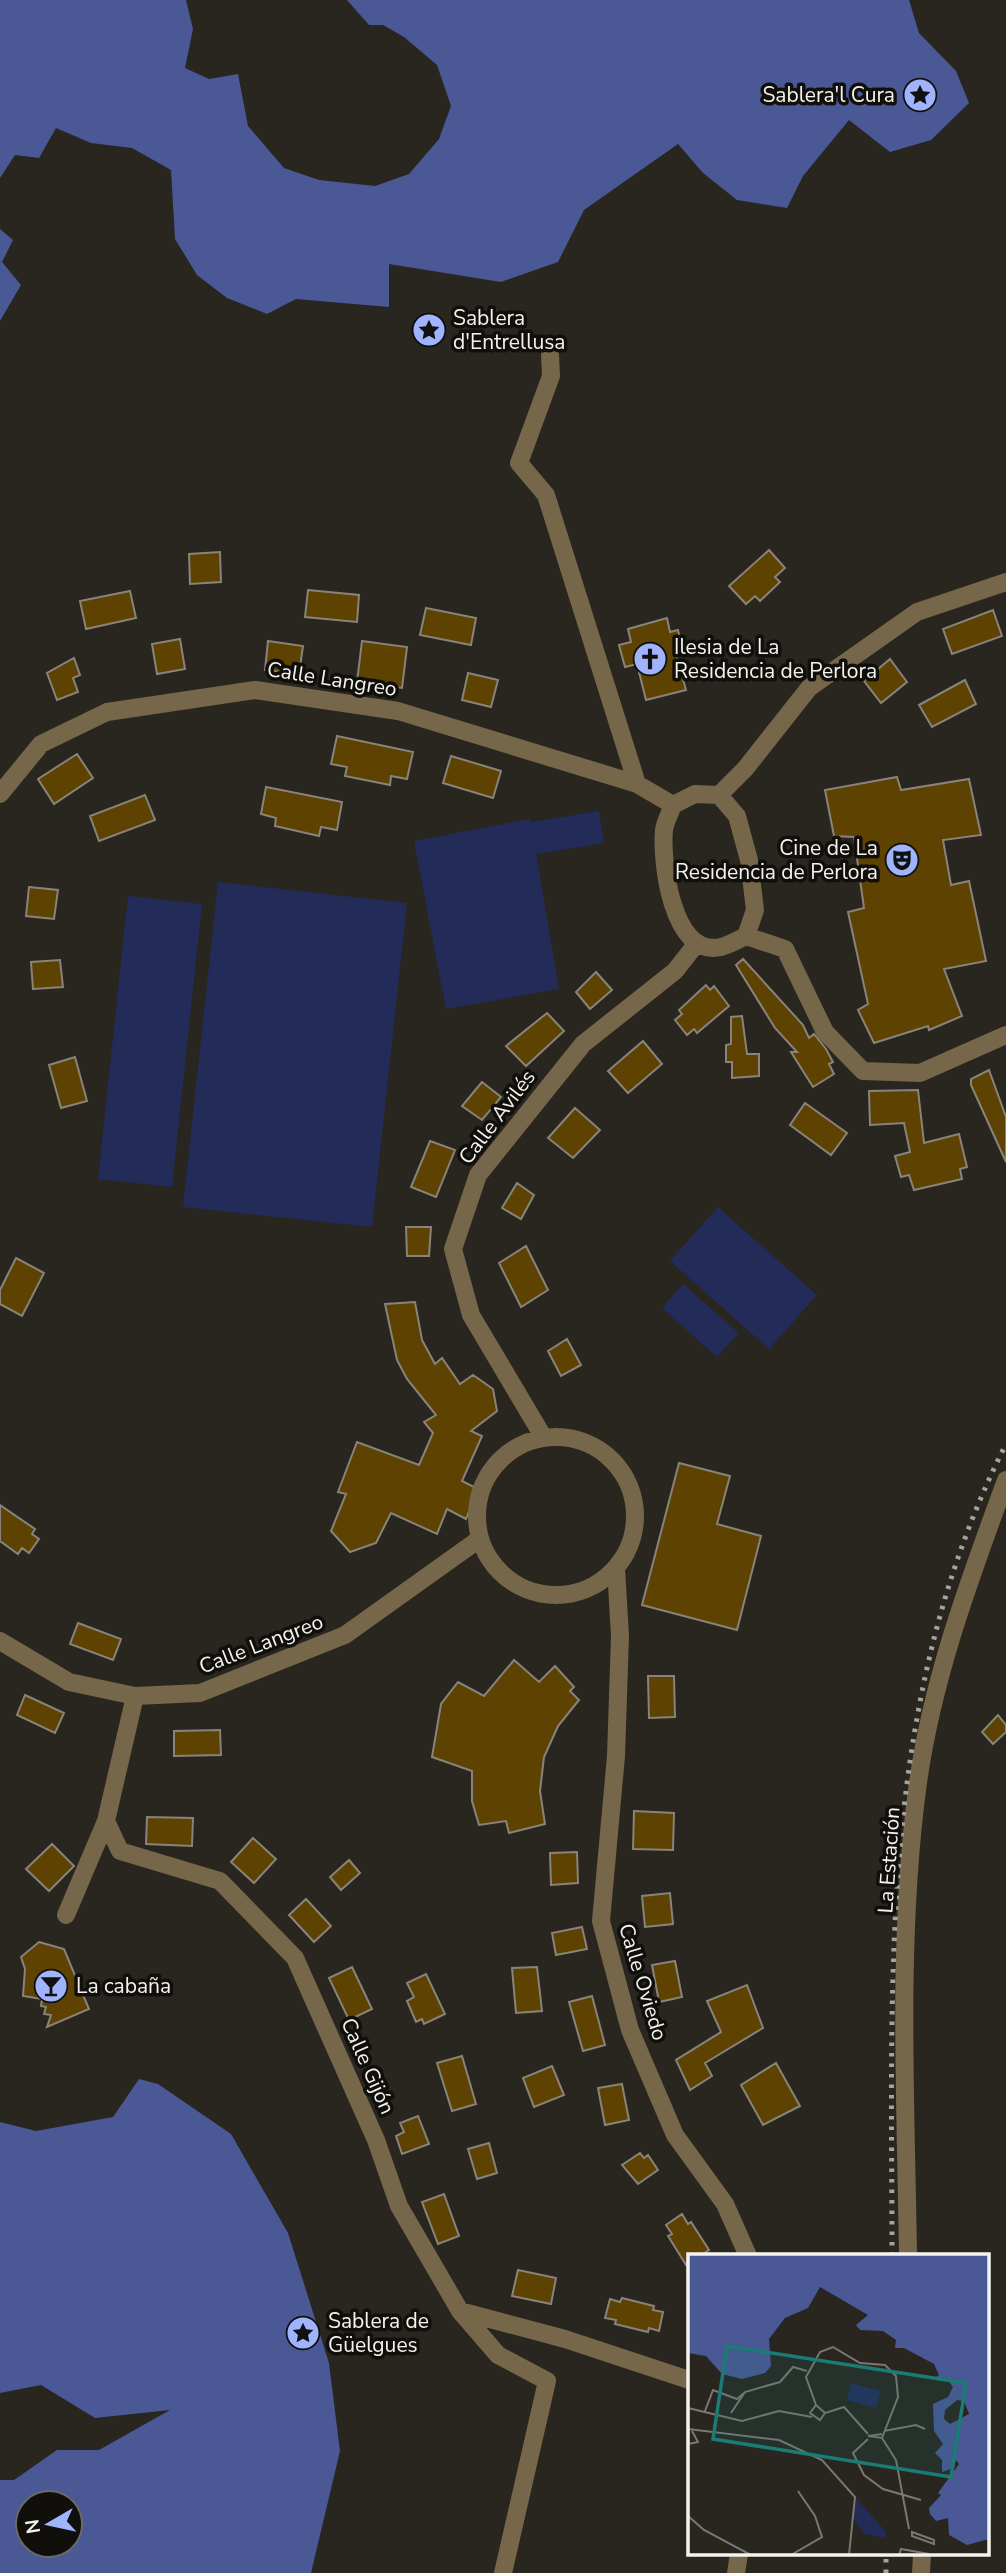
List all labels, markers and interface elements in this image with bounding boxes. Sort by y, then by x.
place icon: Sablera'l Cura [901,76,939,114]
place label: Sablera'l Cura [762,81,895,109]
place label: Sablera d'Entrellusa [453,304,565,356]
place icon: Sablera d'Entrellusa [410,311,448,349]
place label: Ilesia de La Residencia de Perlora [674,633,877,685]
church icon: Ilesia de La Residencia de Perlora [631,640,669,678]
street label: Calle Langreo [265,655,399,703]
place label: Cine de La Residencia de Perlora [675,834,878,886]
theatre icon: Cine de La Residencia de Perlora [883,841,921,879]
street label: Calle Avilés [452,1064,542,1170]
street label: Calle Langreo [195,1607,327,1681]
street label: La Estación [871,1806,907,1914]
street label: Calle Oviedo [612,1920,674,2044]
bar icon: La cabaña [32,1967,70,2005]
place label: La cabaña [76,1972,171,2000]
street label: Calle Gijón [334,2013,402,2119]
inset map [688,2254,988,2556]
place label: Sablera de Güelgues [328,2307,429,2359]
place icon: Sablera de Güelgues [284,2314,322,2352]
north arrow [14,2489,84,2559]
text: N [19,2517,47,2536]

